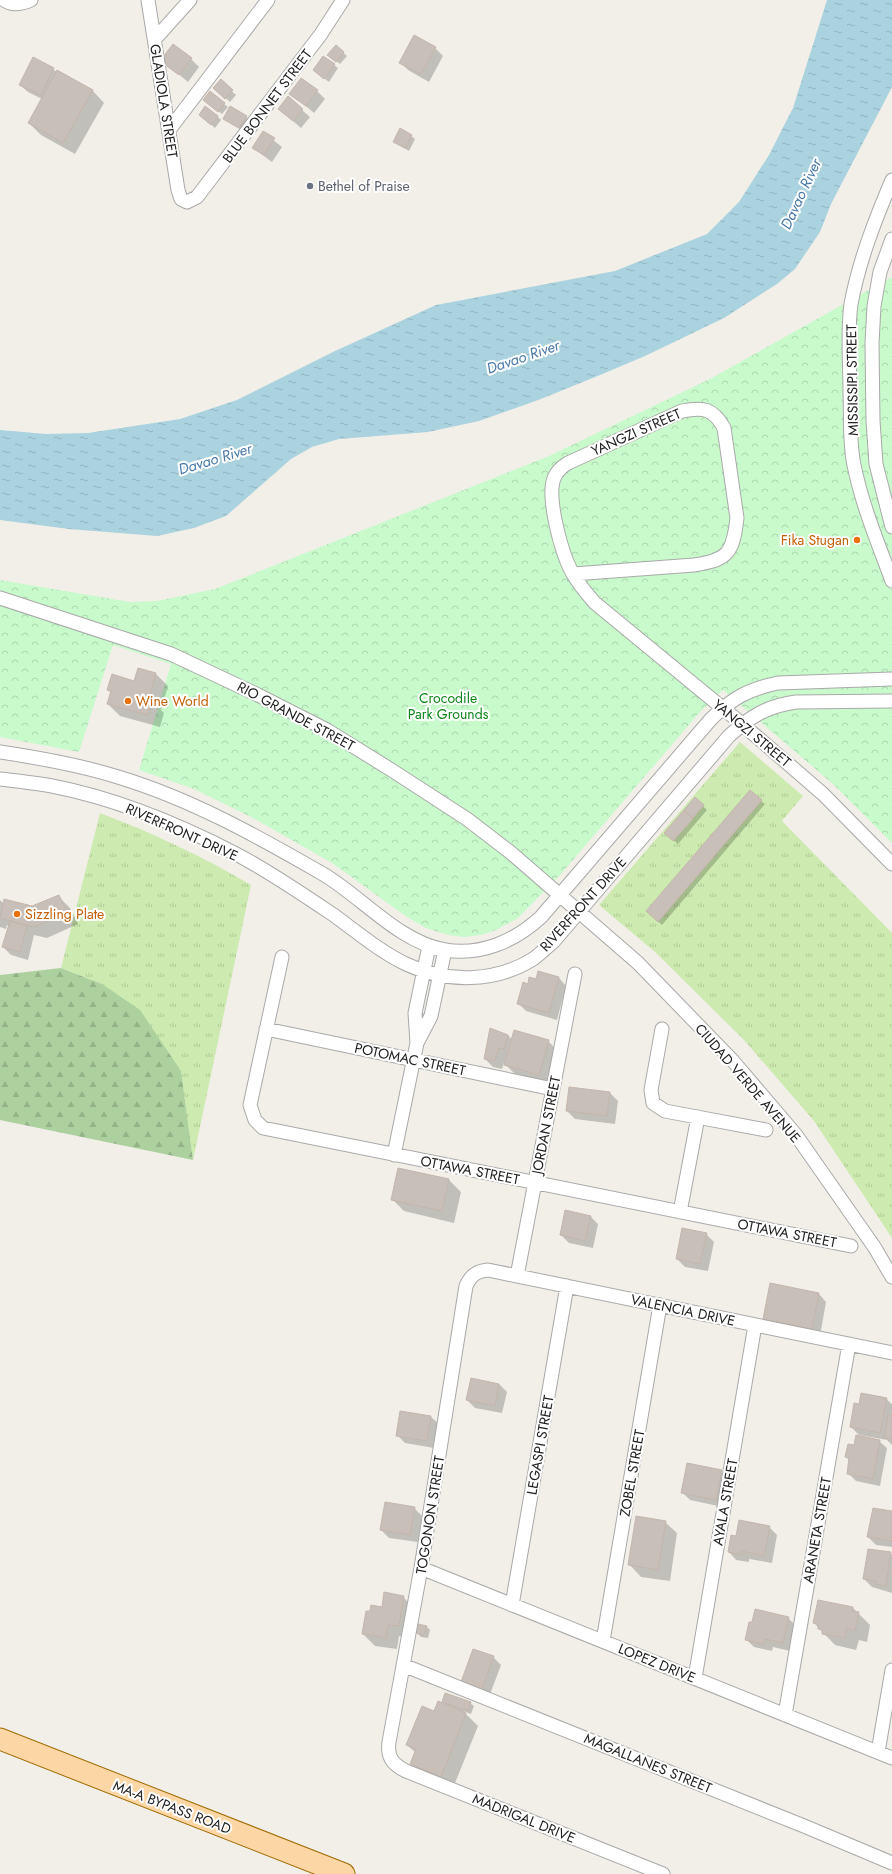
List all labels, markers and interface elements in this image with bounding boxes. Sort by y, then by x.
street label: GLADIOLA STREET [145,43,183,160]
street label: BLUE BONNET STREET [218,45,317,167]
water label: Davao River [775,154,827,233]
place label: Bethel of Praise [318,176,410,196]
marker: Bethel of Praise [305,181,315,191]
street label: MISSISSIPI STREET [841,324,863,436]
water label: Davao River [484,334,563,380]
street label: YANGZI STREET [588,403,684,461]
water label: Davao River [175,437,255,481]
place label: Fika Stugan [781,530,849,550]
marker: Fika Stugan [852,535,862,545]
street label: RIO GRANDE STREET [234,676,359,756]
park label: Crocodile Park Grounds [408,688,489,724]
place label: Wine World [136,691,209,711]
street label: YANGZI STREET [709,694,796,772]
marker: Wine World [123,696,133,706]
street label: RIVERFRONT DRIVE [123,798,241,866]
street label: RIVERFRONT DRIVE [535,852,631,956]
place label: Sizzling Plate [25,904,104,924]
marker: Sizzling Plate [12,909,22,919]
street label: CIUDAD VERDE AVENUE [691,1019,805,1147]
street label: POTOMAC STREET [353,1037,468,1081]
street label: JORDAN STREET [526,1074,565,1178]
street label: OTTAWA STREET [419,1151,522,1189]
street label: OTTAWA STREET [736,1214,839,1252]
street label: VALENCIA DRIVE [629,1289,737,1331]
street label: LEGASPI STREET [521,1393,559,1496]
street label: ZOBEL STREET [615,1427,650,1518]
street label: TOGONON STREET [411,1454,449,1576]
street label: AYALA STREET [708,1456,743,1547]
street label: ARANETA STREET [798,1475,836,1585]
street label: LOPEZ DRIVE [615,1638,699,1688]
street label: MAGALLANES STREET [581,1728,715,1798]
street label: MA-A BYPASS ROAD [110,1775,234,1839]
street label: MADRIGAL DRIVE [470,1788,578,1848]

